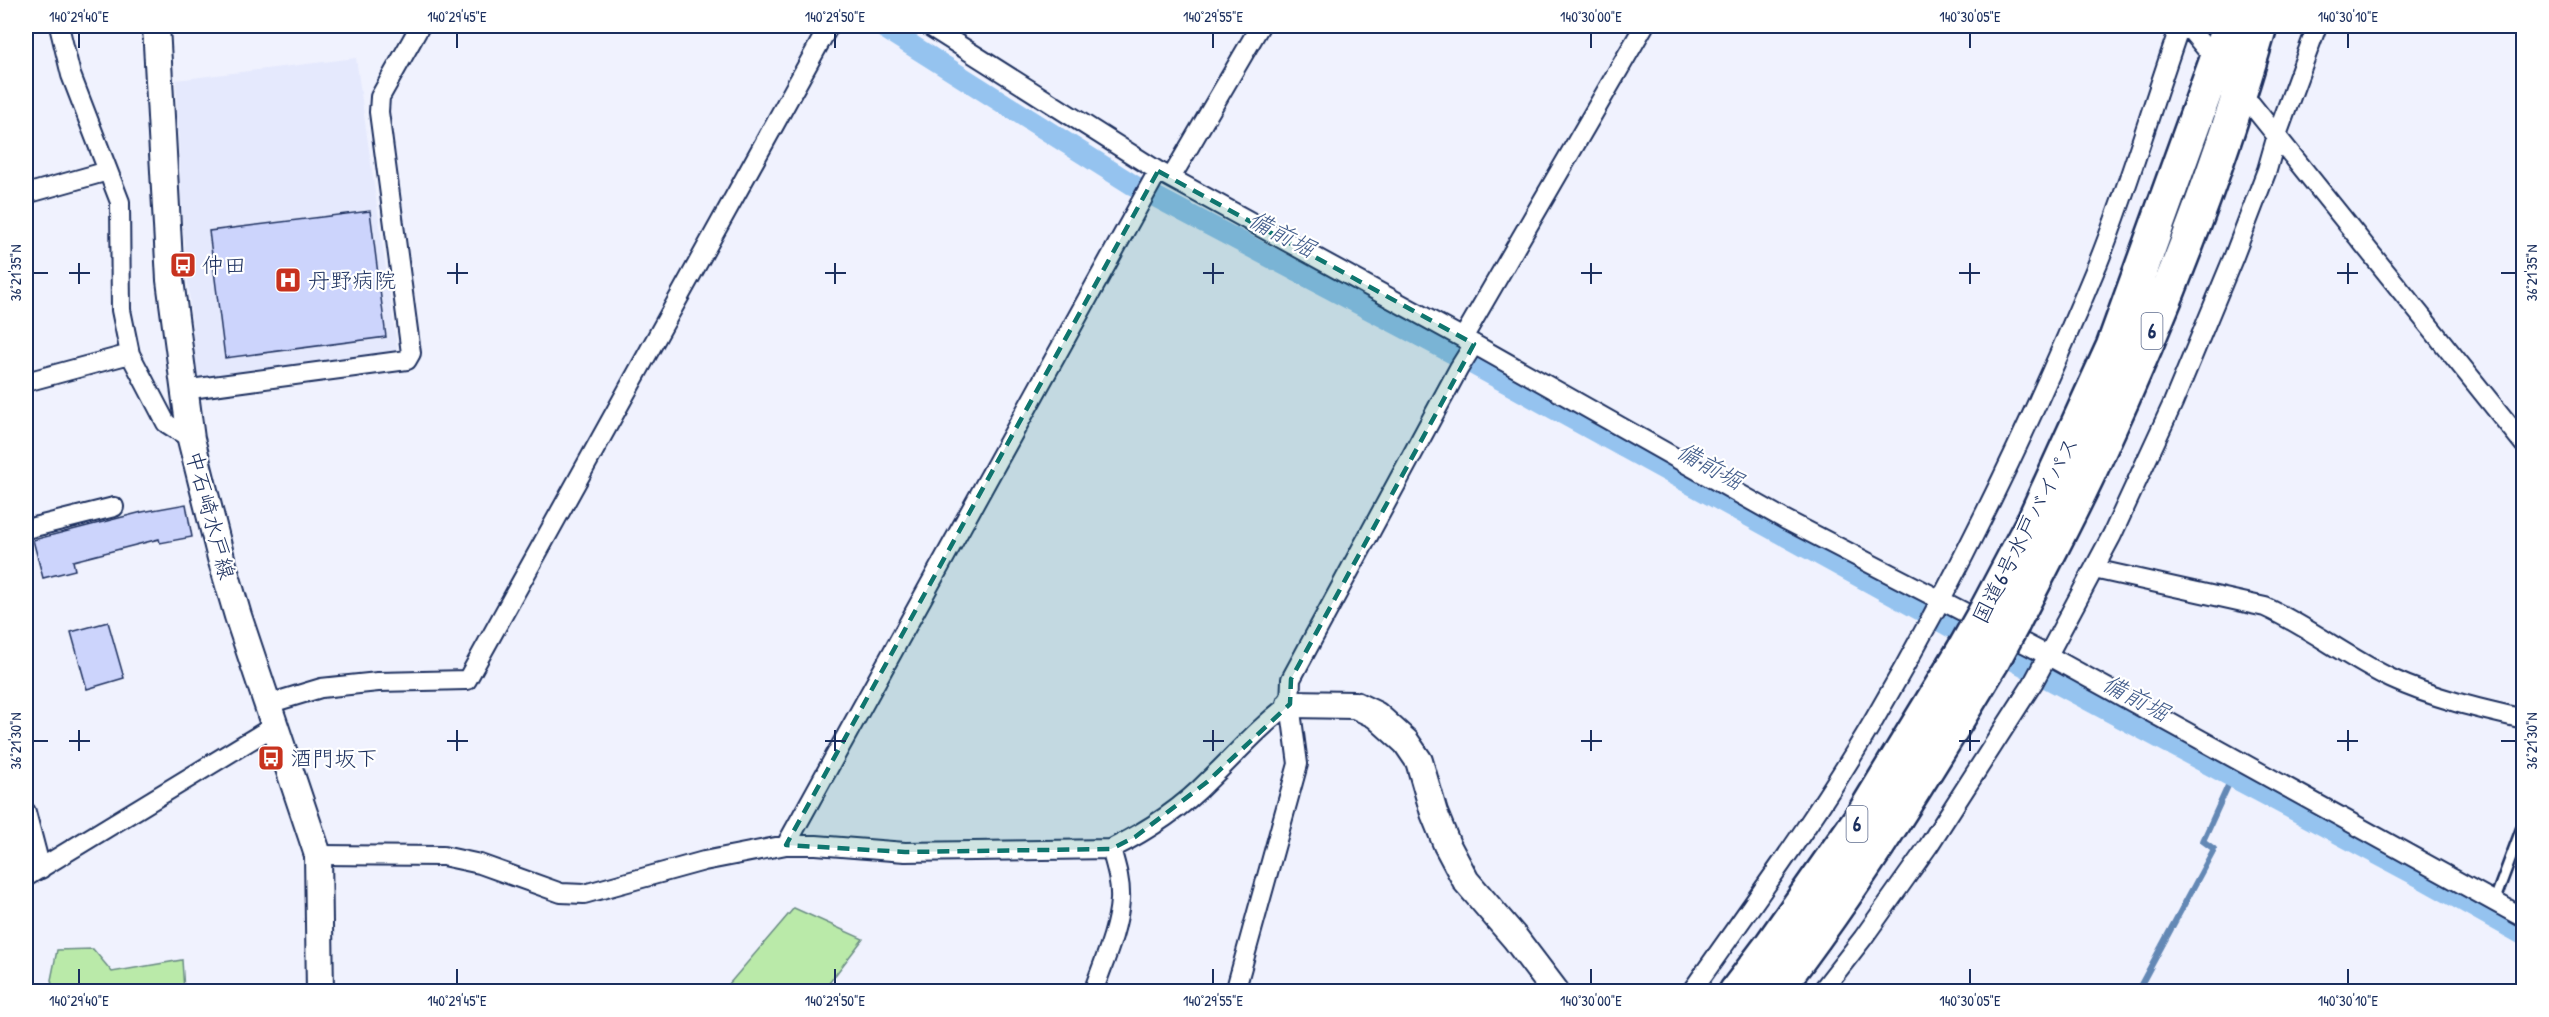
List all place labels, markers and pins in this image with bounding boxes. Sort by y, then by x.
bus stop icon: 仲田 [168,250,198,280]
place label: 仲田 [202,250,246,280]
hospital icon: 丹野病院 [273,265,303,295]
place label: 丹野病院 [308,265,396,295]
bus stop icon: 酒門坂下 [256,743,286,773]
place label: 酒門坂下 [290,743,378,773]

